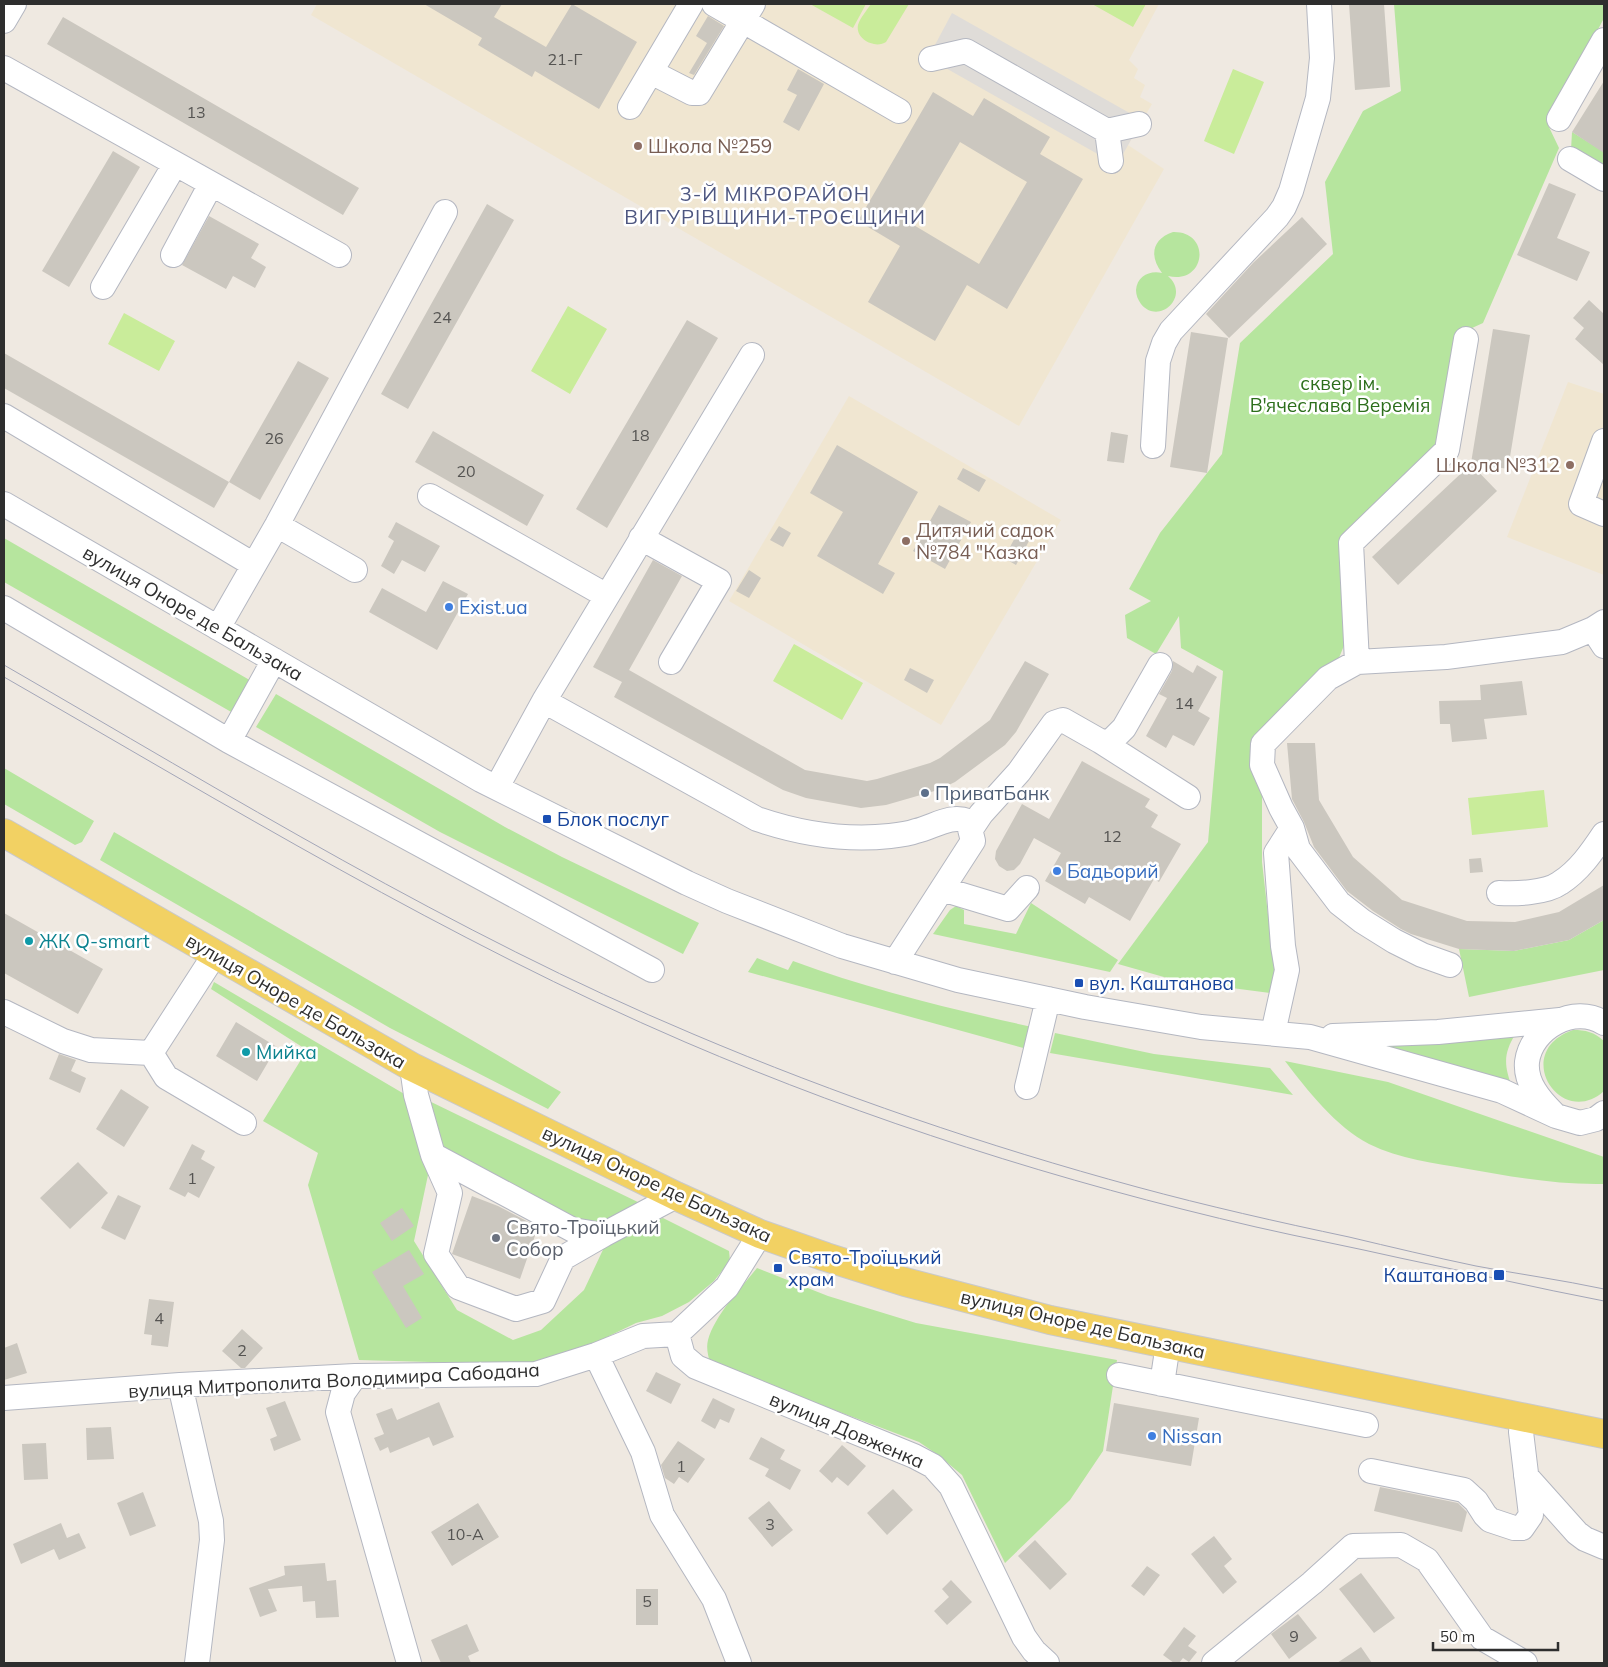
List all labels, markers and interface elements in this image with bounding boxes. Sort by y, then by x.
house number: 21-Г [548,49,583,69]
house number: 13 [186,102,206,122]
place label: Школа №259 [648,134,772,158]
marker: Школа №259 [632,140,644,152]
district label: 3-Й МІКРОРАЙОН ВИГУРІВЩИНИ-ТРОЄЩИНИ [624,181,926,229]
house number: 24 [432,307,452,327]
park label: сквер ім. В'ячеслава Веремія [1250,371,1430,417]
house number: 18 [630,425,650,445]
house number: 26 [264,428,284,448]
place label: Школа №312 [1436,453,1560,477]
marker: Школа №312 [1564,459,1576,471]
house number: 20 [456,461,476,481]
place label: Дитячий садок №784 "Казка" [916,518,1055,564]
marker: Дитячий садок №784 "Казка" [900,535,912,547]
street label: вулиця Оноре де Бальзака [79,540,307,686]
place label: Exist.ua [459,595,528,619]
marker: Exist.ua [443,601,455,613]
house number: 14 [1174,693,1194,713]
place label: ПриватБанк [935,781,1050,805]
marker: ПриватБанк [919,787,931,799]
place label: Блок послуг [557,807,670,831]
marker: Блок послуг [541,813,553,825]
house number: 12 [1102,826,1122,846]
place label: Бадьорий [1067,859,1159,883]
marker: Бадьорий [1051,865,1063,877]
street label: вулиця Оноре де Бальзака [182,928,410,1074]
place label: ЖК Q-smart [39,929,150,953]
marker: ЖК Q-smart [23,935,35,947]
place label: вул. Каштанова [1089,971,1234,995]
marker: вул. Каштанова [1073,977,1085,989]
place label: Мийка [256,1040,317,1064]
marker: Мийка [240,1046,252,1058]
street label: вулиця Оноре де Бальзака [539,1120,775,1248]
house number: 1 [187,1168,197,1188]
place label: Свято-Троїцький Собор [506,1215,659,1261]
marker: Свято-Троїцький Собор [490,1232,502,1244]
place label: Свято-Троїцький храм [788,1245,941,1291]
marker: Свято-Троїцький храм [772,1262,784,1274]
place label: Каштанова [1384,1263,1488,1287]
marker: Каштанова [1492,1268,1506,1282]
street label: вулиця Оноре де Бальзака [958,1284,1208,1364]
house number: 4 [154,1308,164,1328]
house number: 2 [237,1340,247,1360]
street label: вулиця Митрополита Володимира Сабодана [128,1357,540,1403]
street label: вулиця Довженка [766,1387,928,1473]
place label: Nissan [1162,1424,1222,1448]
marker: Nissan [1146,1430,1158,1442]
house number: 1 [676,1456,686,1476]
house number: 3 [765,1514,775,1534]
house number: 10-А [446,1524,484,1544]
house number: 5 [642,1591,652,1611]
scale bar [1433,1620,1558,1652]
house number: 9 [1289,1626,1299,1646]
text: 50 m [1440,1627,1475,1646]

